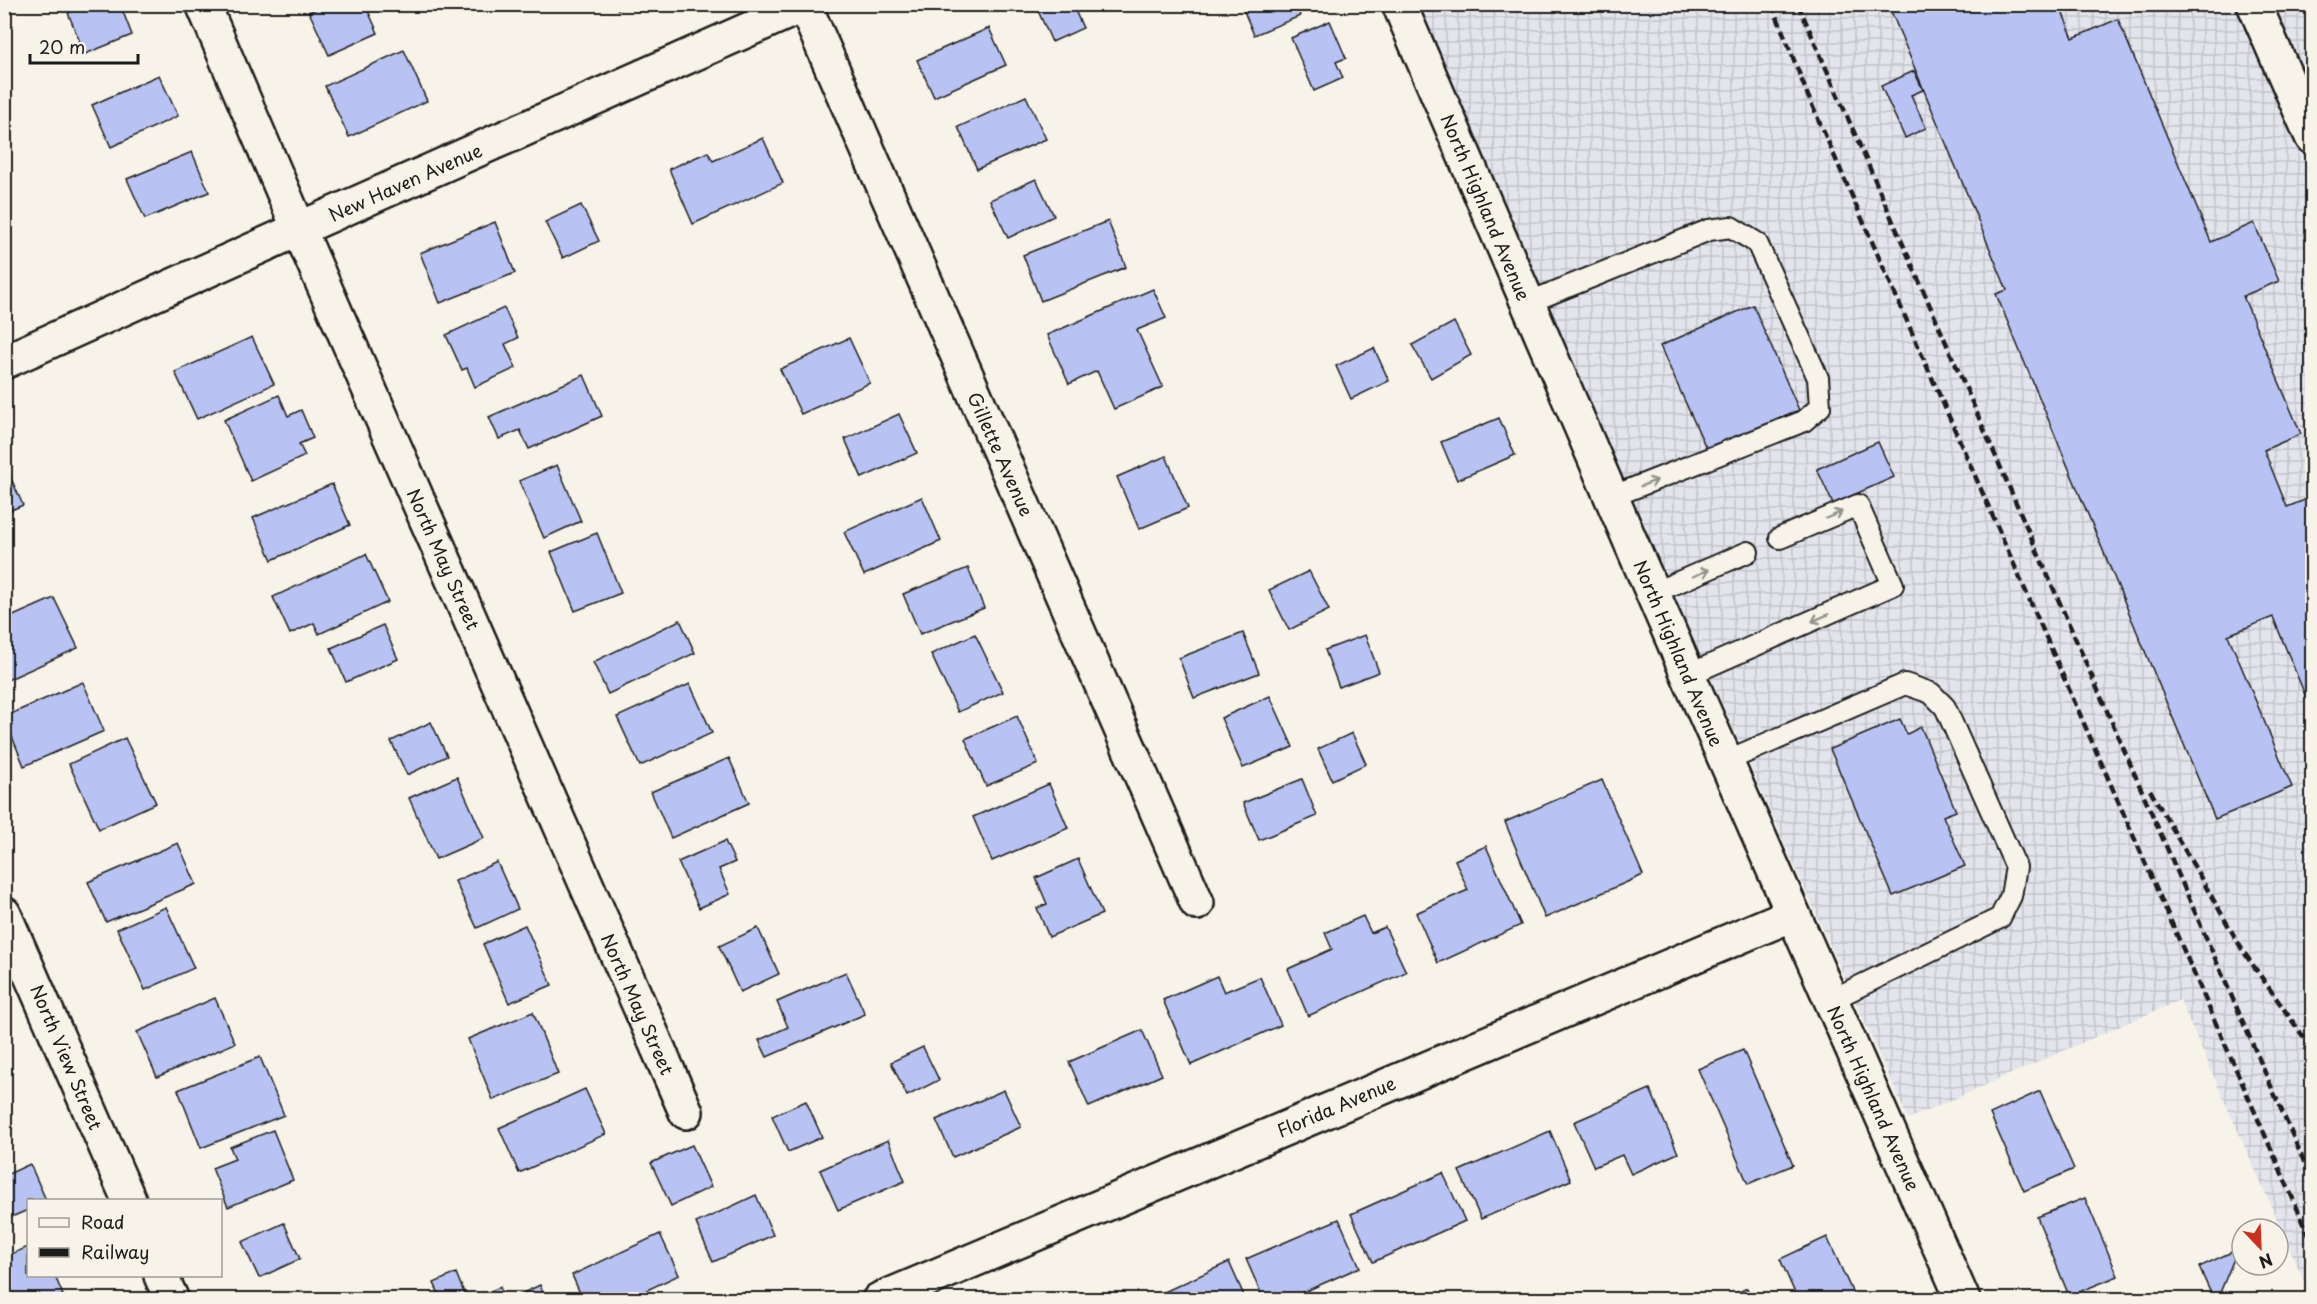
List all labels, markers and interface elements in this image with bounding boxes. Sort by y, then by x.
scale bar [30,27,138,65]
text: 20 m [39,33,85,60]
street label: North Highland Avenue [1434,110,1538,305]
street label: New Haven Avenue [324,136,486,228]
street label: Gillette Avenue [961,387,1041,521]
one-way arrow [1639,476,1657,487]
street label: North May Street [401,484,487,634]
one-way arrow [1824,509,1842,520]
street label: North Highland Avenue [1627,556,1731,751]
one-way arrow [1691,566,1709,578]
one-way arrow [1811,612,1829,624]
street label: North May Street [595,929,681,1079]
street label: North View Street [24,980,110,1134]
street label: North Highland Avenue [1821,1001,1927,1195]
street label: Florida Avenue [1272,1069,1400,1143]
legend [27,1199,222,1277]
text: Road [81,1208,125,1235]
north arrow [2230,1217,2290,1277]
text: Railway [81,1238,149,1265]
text: N [2256,1248,2277,1275]

